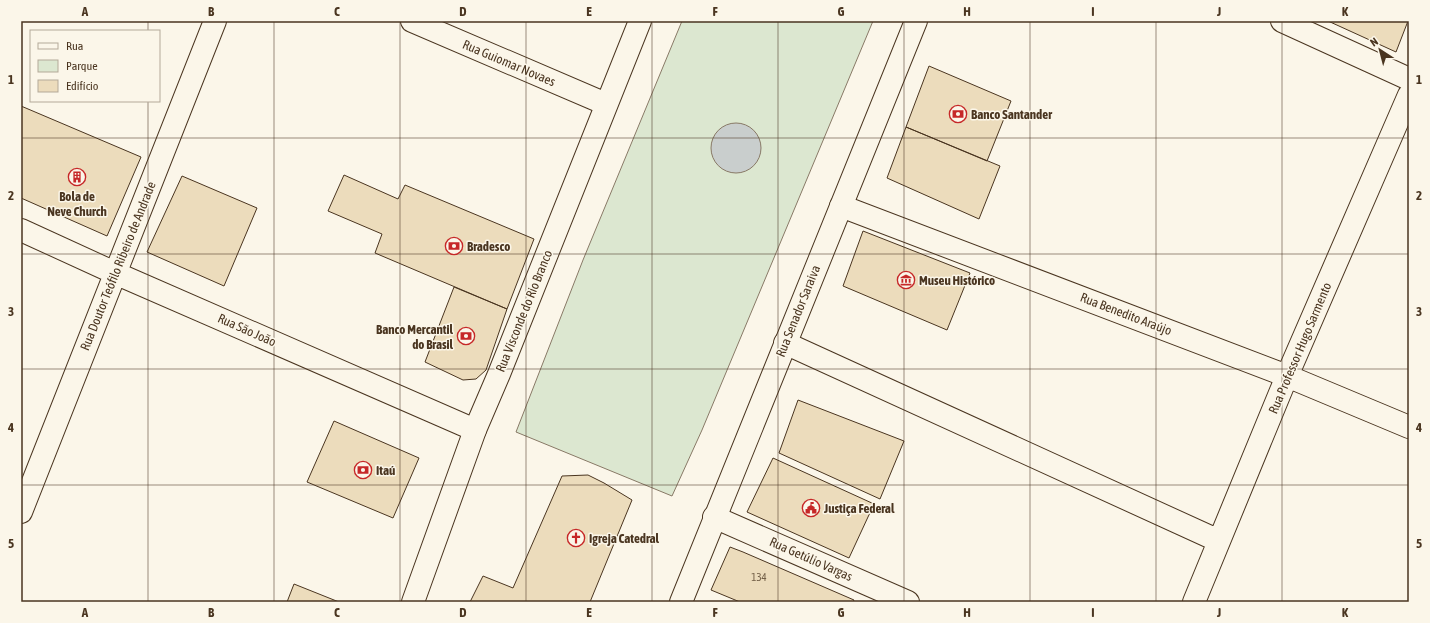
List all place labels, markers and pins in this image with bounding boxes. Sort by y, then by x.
bank icon: Banco Santander [948,104,968,124]
place label: Banco Santander [971,107,1053,122]
building icon: Bola de Neve Church [67,167,87,187]
place label: Bola de Neve Church [47,189,107,219]
bank icon: Bradesco [444,236,464,256]
place label: Bradesco [467,239,510,254]
museum icon: Museu Histórico [896,270,916,290]
place label: Museu Histórico [919,273,995,288]
place label: Banco Mercantil do Brasil [376,322,454,352]
bank icon: Banco Mercantil do Brasil [456,326,476,346]
bank icon: Itaú [353,460,373,480]
place label: Itaú [376,463,395,478]
public building icon: Justiça Federal [801,498,821,518]
place label: Justiça Federal [823,501,895,516]
church icon: Igreja Catedral [566,528,586,548]
place label: Igreja Catedral [589,531,660,546]

